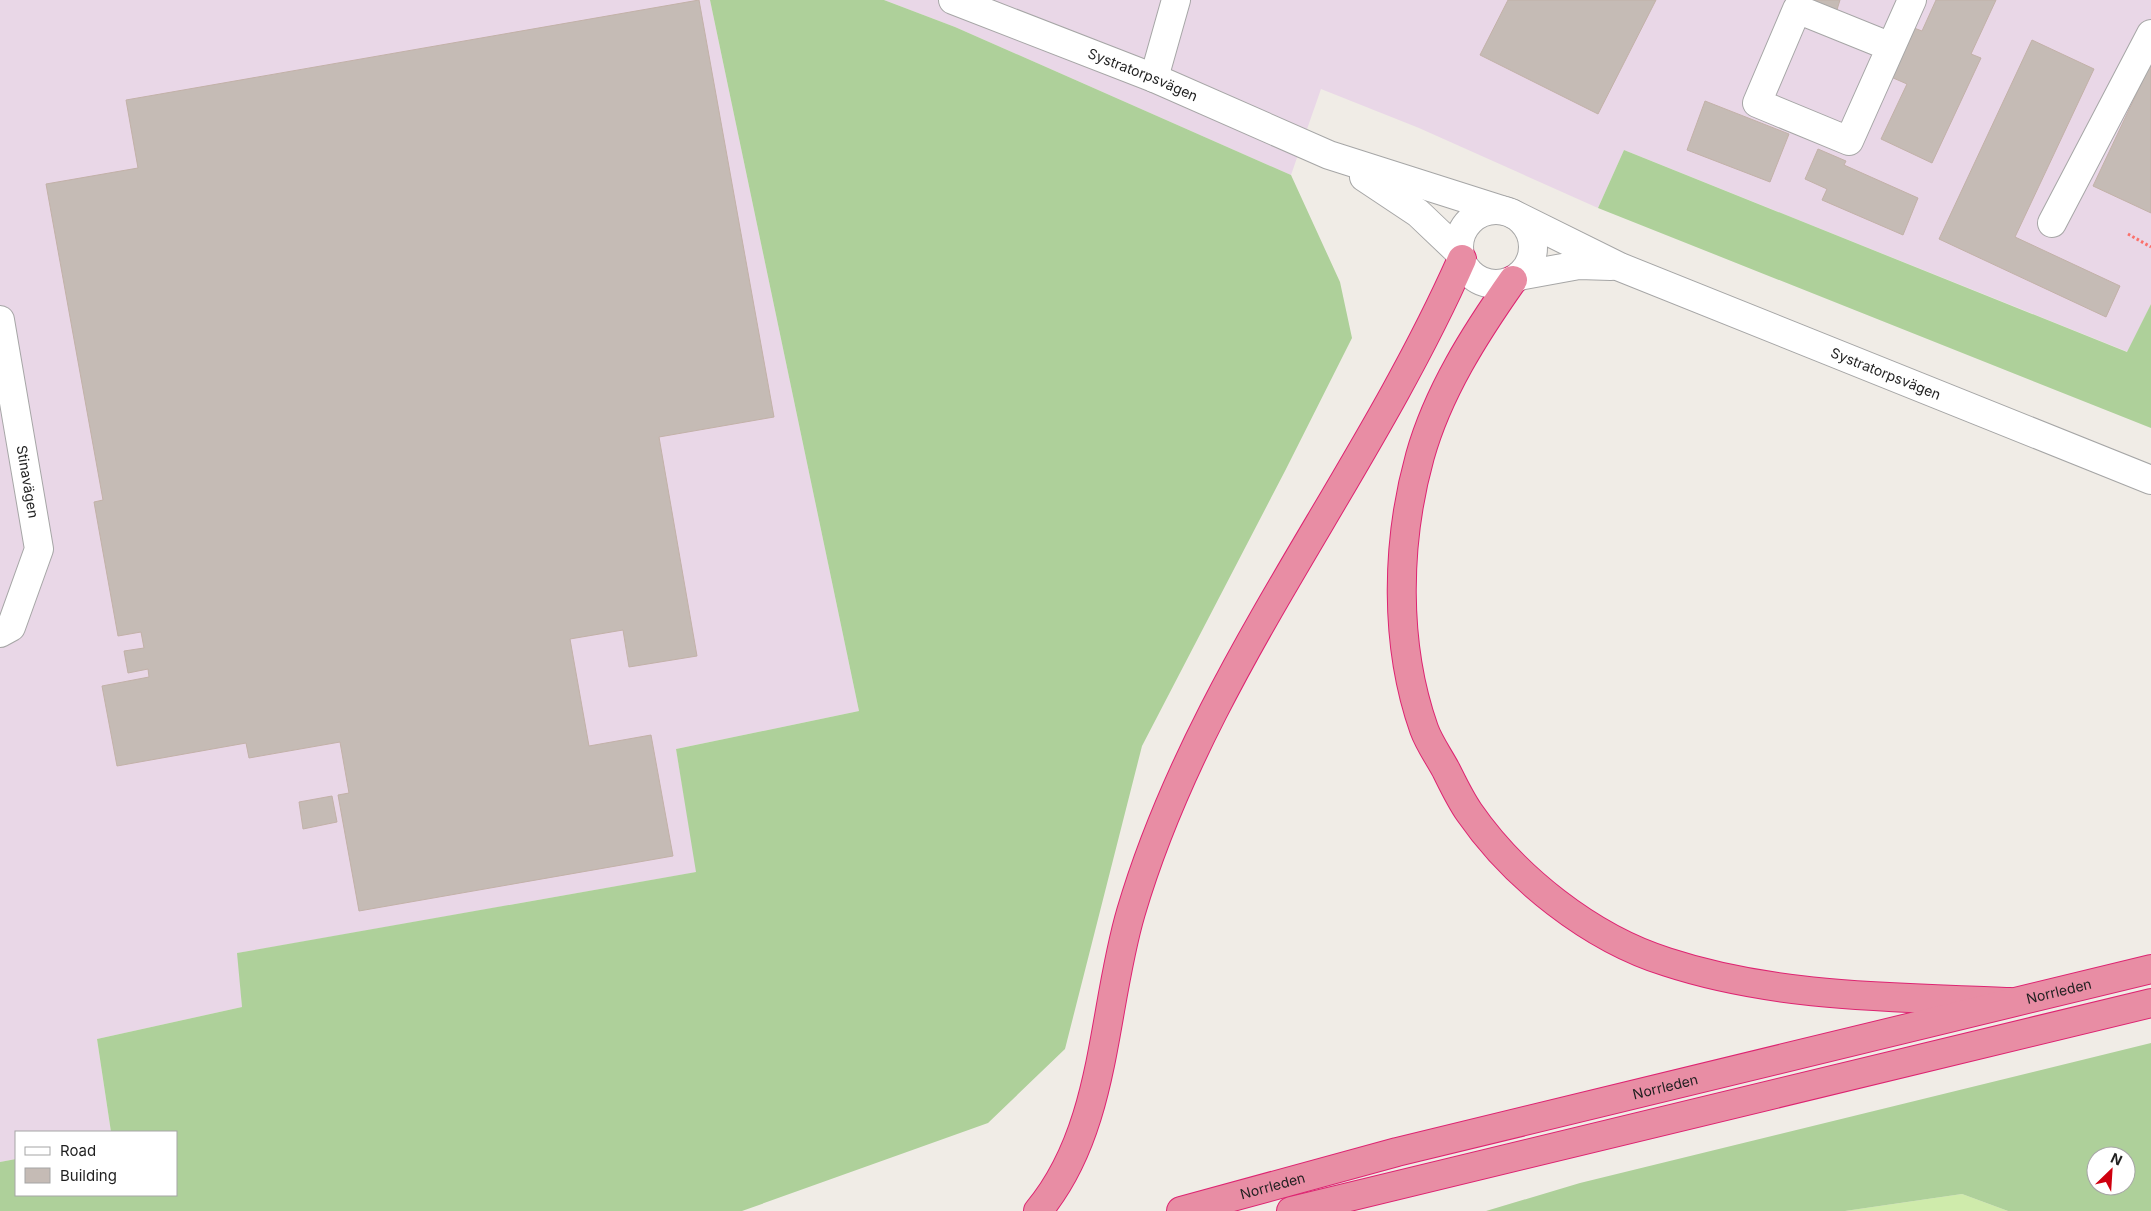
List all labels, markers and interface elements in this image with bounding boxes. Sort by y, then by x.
street label: Systratorpsvägen [1086,44,1201,104]
street label: Systratorpsvägen [1828,343,1943,403]
street label: Stinavägen [13,444,43,519]
street label: Norrleden [2024,975,2093,1007]
street label: Norrleden [1631,1070,1700,1103]
legend [15,1131,178,1196]
text: Road [60,1141,96,1160]
north arrow [2086,1146,2136,1196]
text: N [2108,1149,2125,1169]
text: Building [60,1166,117,1185]
street label: Norrleden [1238,1169,1307,1202]

